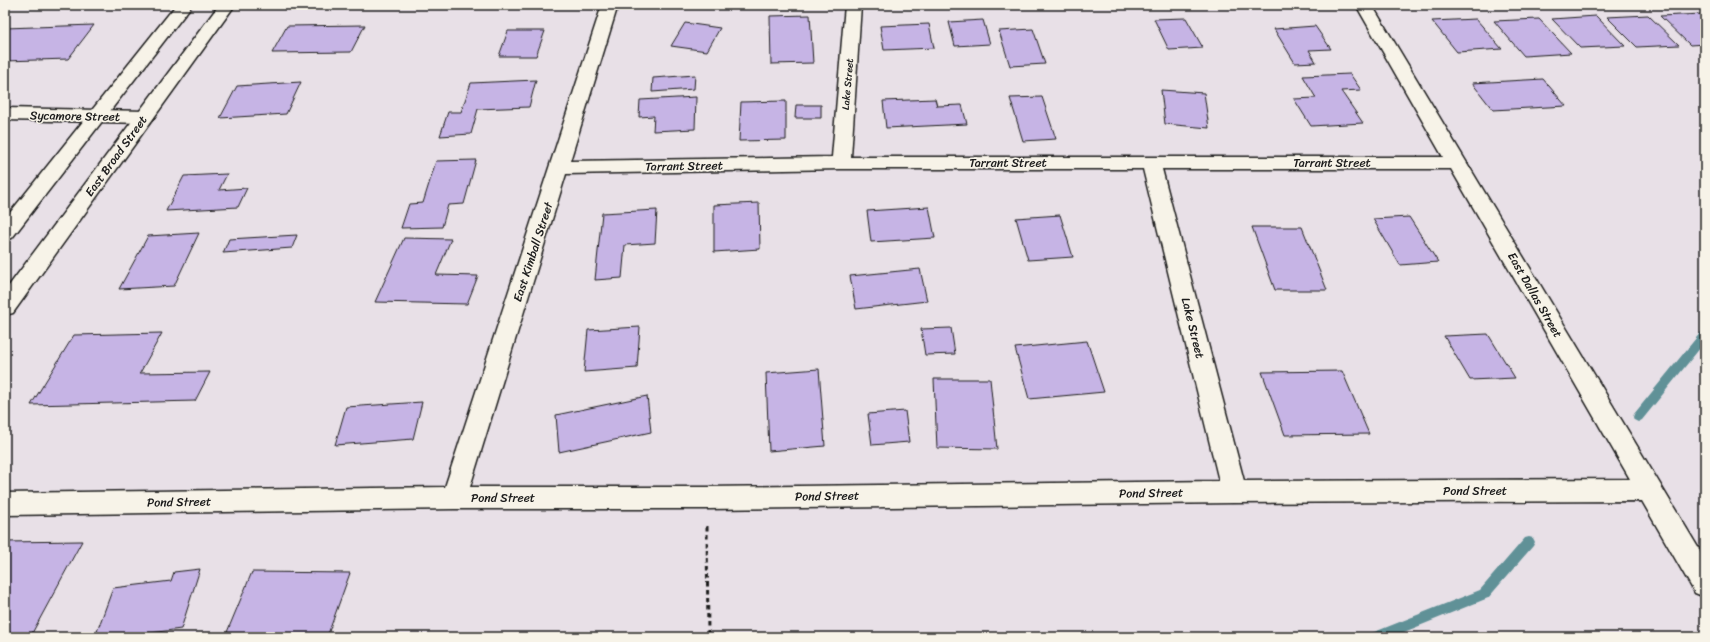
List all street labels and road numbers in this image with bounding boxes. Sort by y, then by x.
street label: Lake Street [837,57,859,111]
street label: Sycamore Street [30,104,120,128]
street label: East Broad Street [79,111,153,201]
street label: Tarrant Street [969,152,1047,174]
street label: Tarrant Street [1293,152,1371,174]
street label: Tarrant Street [645,154,723,178]
street label: East Kimball Street [506,198,560,305]
street label: East Dallas Street [1501,248,1569,342]
street label: Lake Street [1175,295,1211,361]
street label: Pond Street [1443,480,1507,502]
street label: Pond Street [1119,481,1183,505]
street label: Pond Street [795,484,859,508]
street label: Pond Street [471,487,535,509]
street label: Pond Street [147,490,211,514]

